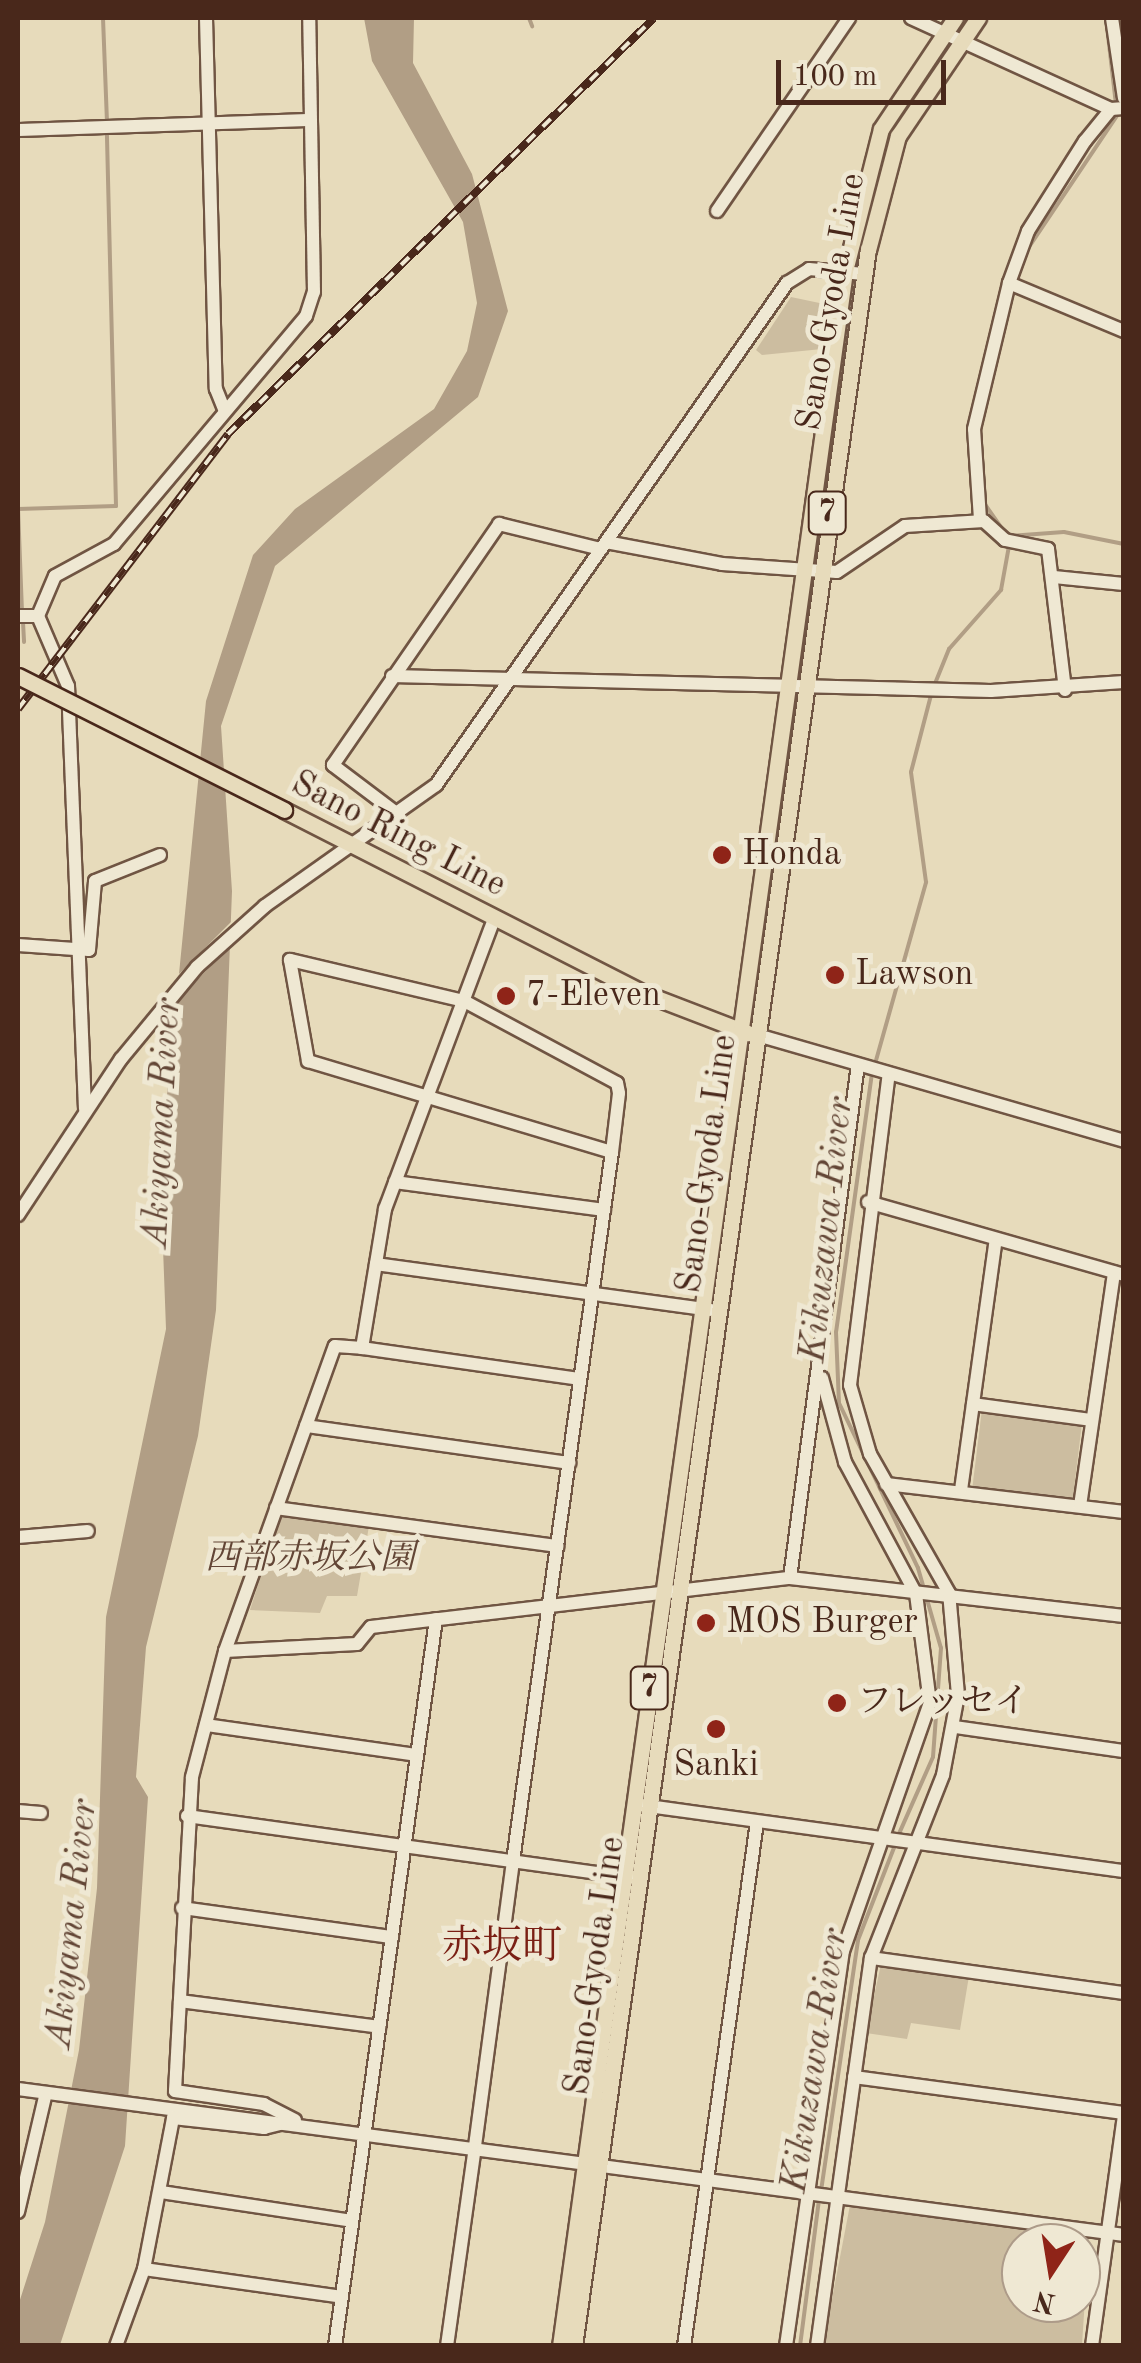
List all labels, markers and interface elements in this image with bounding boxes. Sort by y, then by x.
scale bar [781,40,951,102]
text: 100 m [793,62,877,92]
street label: Sano-Gyoda Line [789,170,875,434]
road number: 7 [807,486,847,540]
street label: Sano Ring Line [284,763,512,907]
place label: Honda [742,834,841,876]
marker: Honda [711,844,733,866]
place label: Lawson [855,954,974,996]
marker: Lawson [824,964,846,986]
place label: 7-Eleven [526,975,661,1017]
marker: 7-Eleven [495,985,517,1007]
water label: Akiyama River [134,997,192,1249]
street label: Sano-Gyoda Line [669,1032,747,1296]
water label: Kikuzawa River [791,1095,865,1365]
park label: 西部赤坂公園 [205,1538,415,1580]
place label: MOS Burger [726,1602,918,1644]
marker: MOS Burger [695,1612,717,1634]
road number: 7 [629,1661,669,1715]
place label: フレッセイ [857,1682,1032,1724]
marker: フレッセイ [826,1692,848,1714]
marker: Sanki [705,1718,727,1740]
place label: Sanki [673,1745,759,1787]
water label: Akiyama River [37,1797,109,2051]
street label: Sano-Gyoda Line [557,1834,635,2098]
district label: 赤坂町 [442,1924,562,1972]
water label: Kikuzawa River [773,1926,859,2196]
north arrow [1001,2223,1101,2323]
text: N [1032,2284,1059,2316]

